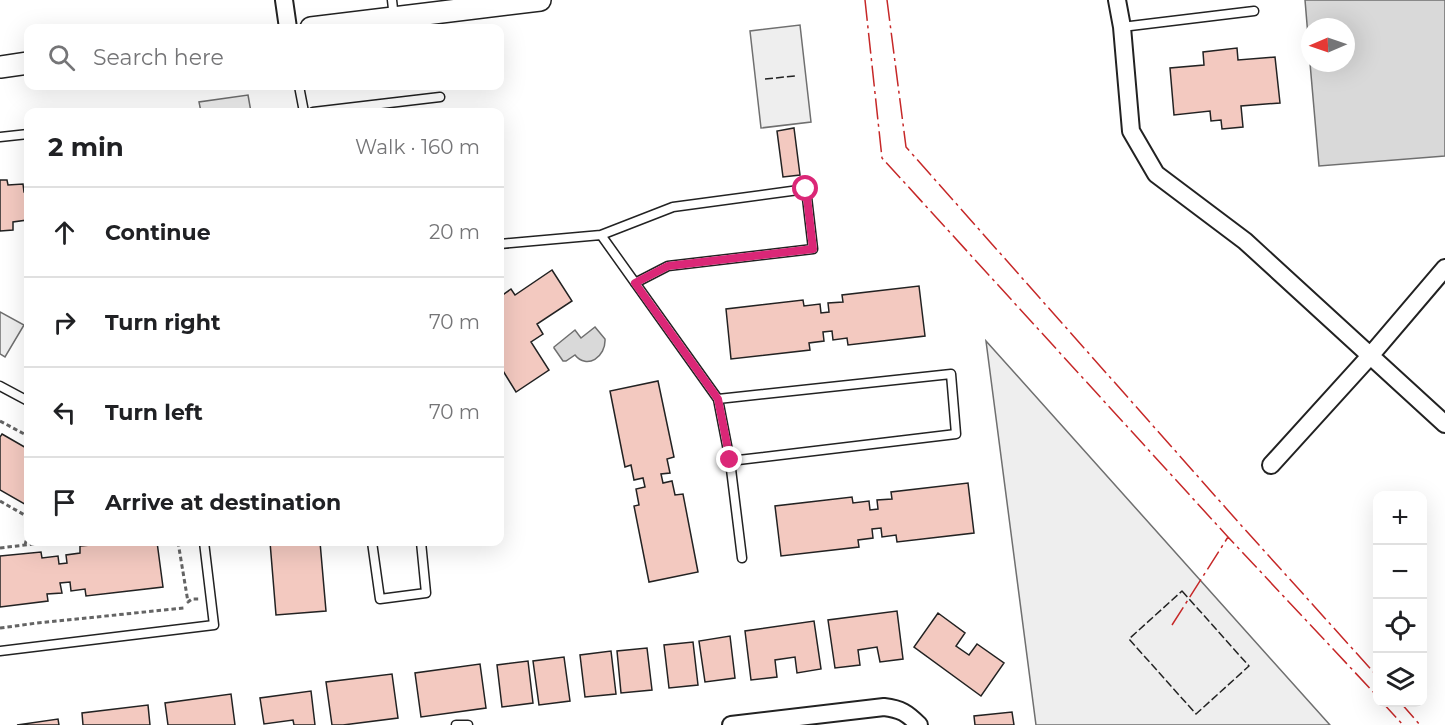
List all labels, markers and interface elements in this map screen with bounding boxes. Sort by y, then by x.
north arrow [1301,18,1355,72]
search box [24,24,504,90]
icon: search [45,41,78,74]
text: Search here [93,44,224,71]
text: 2 min [48,131,124,163]
text: Walk · 160 m [355,135,480,159]
route start [792,175,818,201]
icon: ahead [48,216,81,249]
text: Continue [105,219,211,246]
text: 20 m [429,220,480,244]
icon: right [48,306,81,339]
text: Turn right [105,309,220,336]
text: 70 m [429,310,480,334]
icon: left [48,396,81,429]
text: Turn left [105,399,203,426]
text: 70 m [429,400,480,424]
route end [716,446,742,472]
icon: arrive [48,486,81,519]
text: Arrive at destination [105,489,341,516]
map controls [1373,491,1427,707]
button: + [1373,491,1427,545]
button: − [1373,545,1427,599]
button: locate [1373,599,1427,653]
button: layers [1373,653,1427,707]

